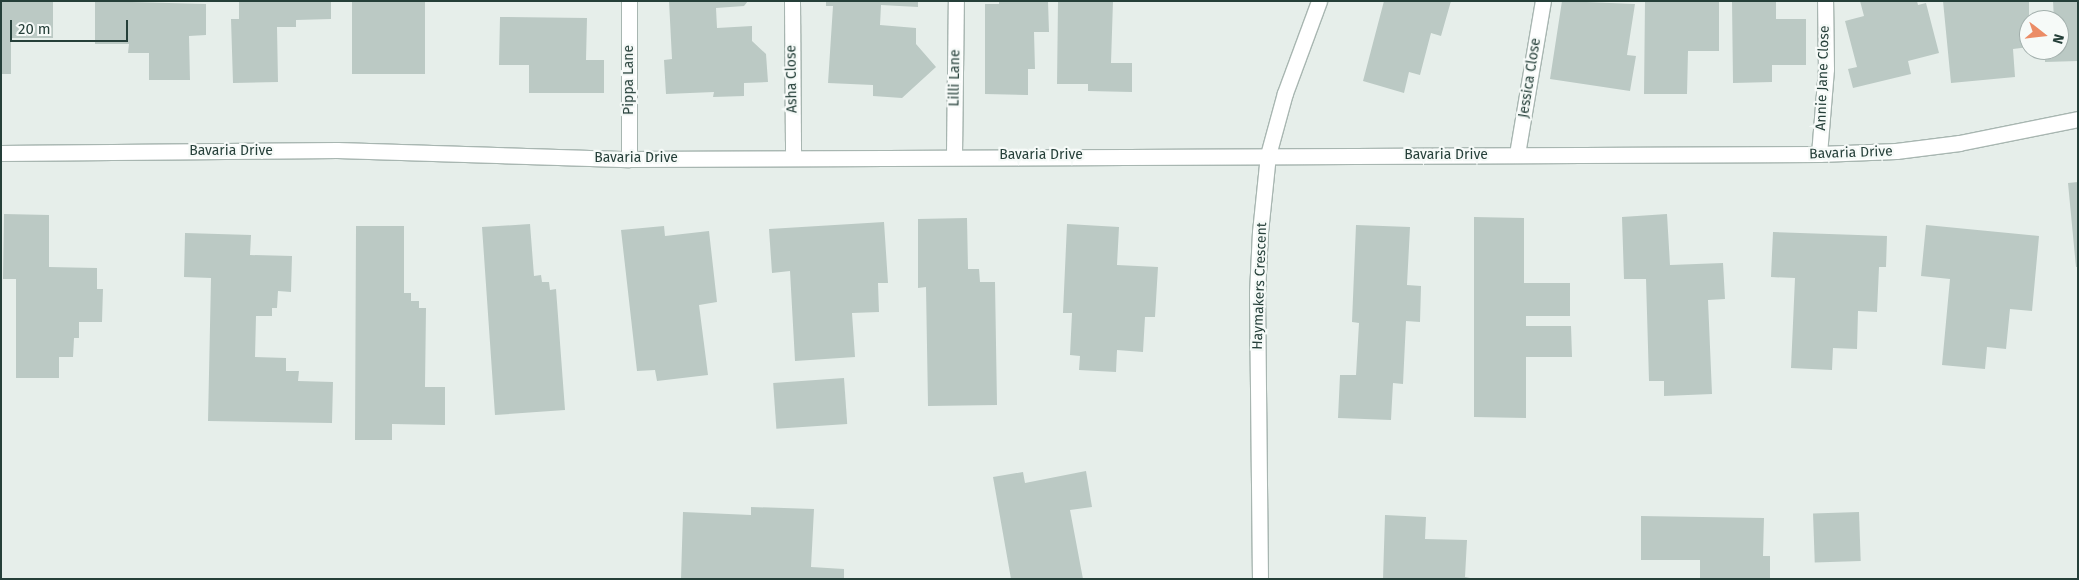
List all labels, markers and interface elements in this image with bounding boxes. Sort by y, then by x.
scale bar [12,10,130,42]
north arrow [2019,10,2069,60]
text: 20 m [18,20,51,38]
street label: Annie Jane Close [1813,25,1833,131]
text: N [2048,32,2067,46]
street label: Jessica Close [1515,37,1545,119]
street label: Pippa Lane [621,45,637,115]
street label: Asha Close [783,45,801,113]
street label: Lilli Lane [946,49,964,107]
street label: Bavaria Drive [189,143,273,159]
street label: Bavaria Drive [1809,143,1893,163]
street label: Bavaria Drive [999,147,1083,163]
street label: Bavaria Drive [1404,147,1488,163]
street label: Bavaria Drive [594,150,678,166]
street label: Haymakers Crescent [1249,222,1271,350]

